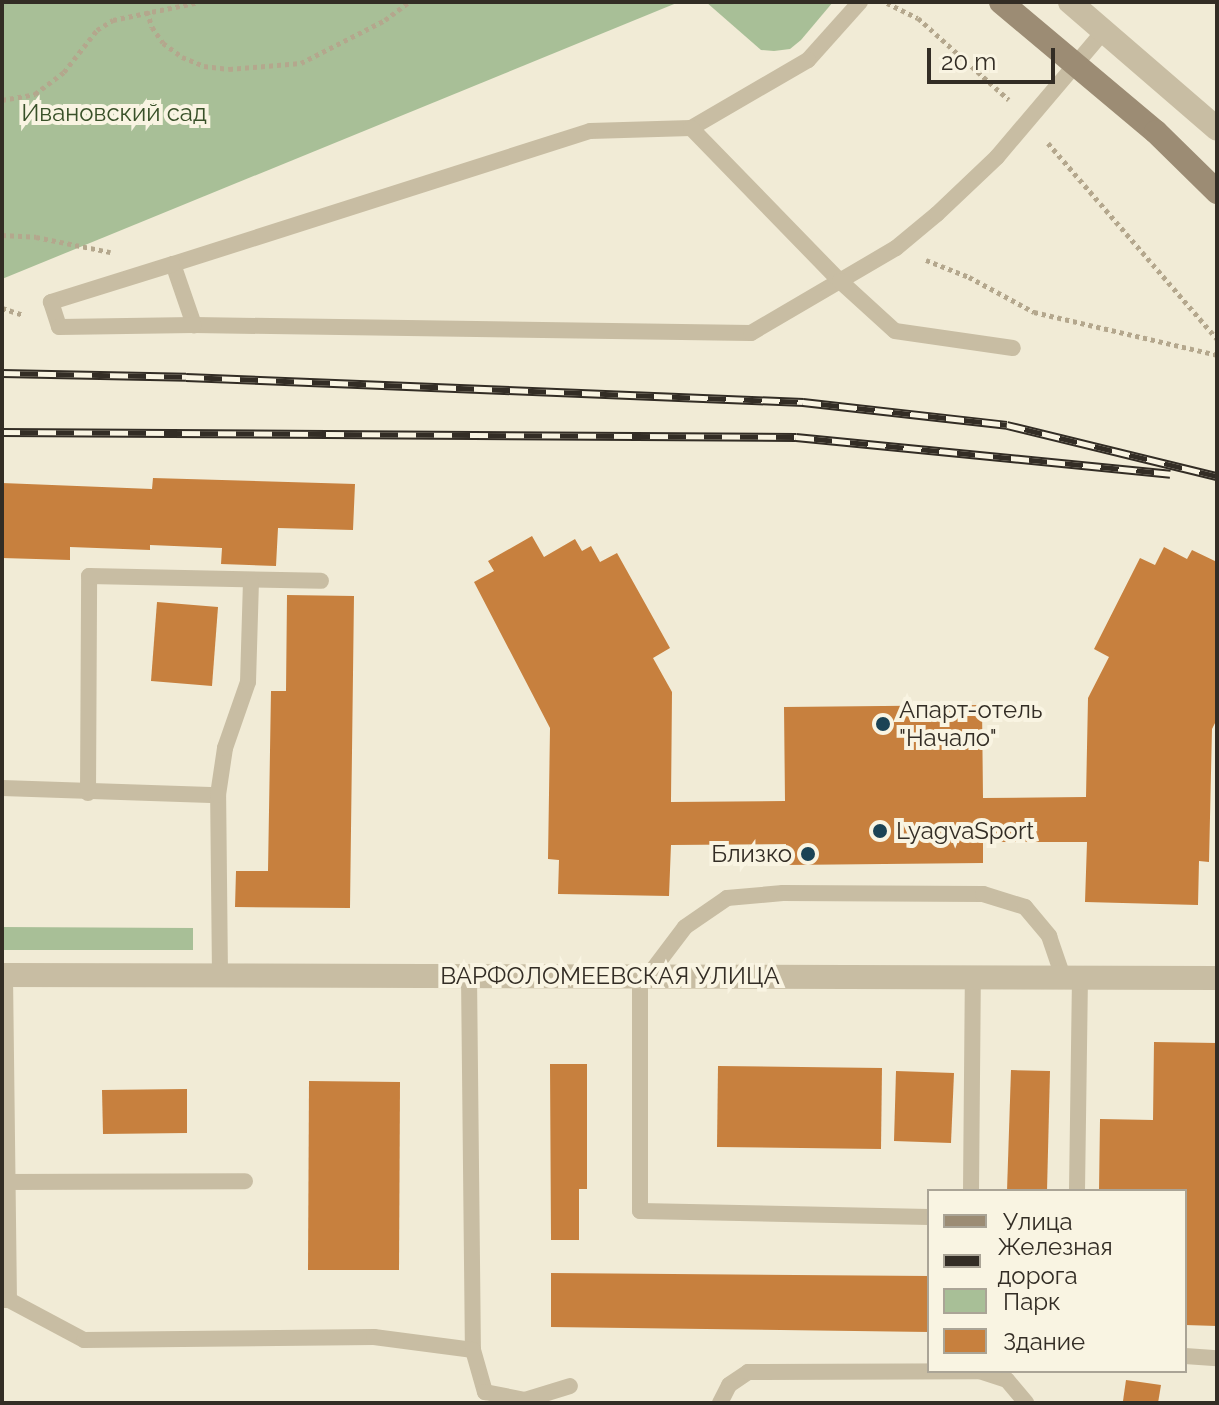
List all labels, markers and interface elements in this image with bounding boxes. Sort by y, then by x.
scale bar [931,32,1059,82]
text: 20 m [941,47,996,76]
park label: Ивановский сад [21,99,207,127]
place label: Апарт-отель "Начало" [899,696,1043,752]
marker: Апарт-отель "Начало" [874,715,892,733]
place label: LyagvaSport [896,817,1034,845]
marker: LyagvaSport [871,822,889,840]
place label: Близко [711,840,792,868]
marker: Близко [799,845,817,863]
street label: ВАРФОЛОМЕЕВСКАЯ УЛИЦА [440,962,780,990]
legend [927,1189,1187,1373]
text: Улица [1003,1207,1073,1236]
text: Железная дорога [997,1232,1113,1290]
text: Парк [1003,1287,1061,1316]
text: Здание [1003,1327,1085,1356]

